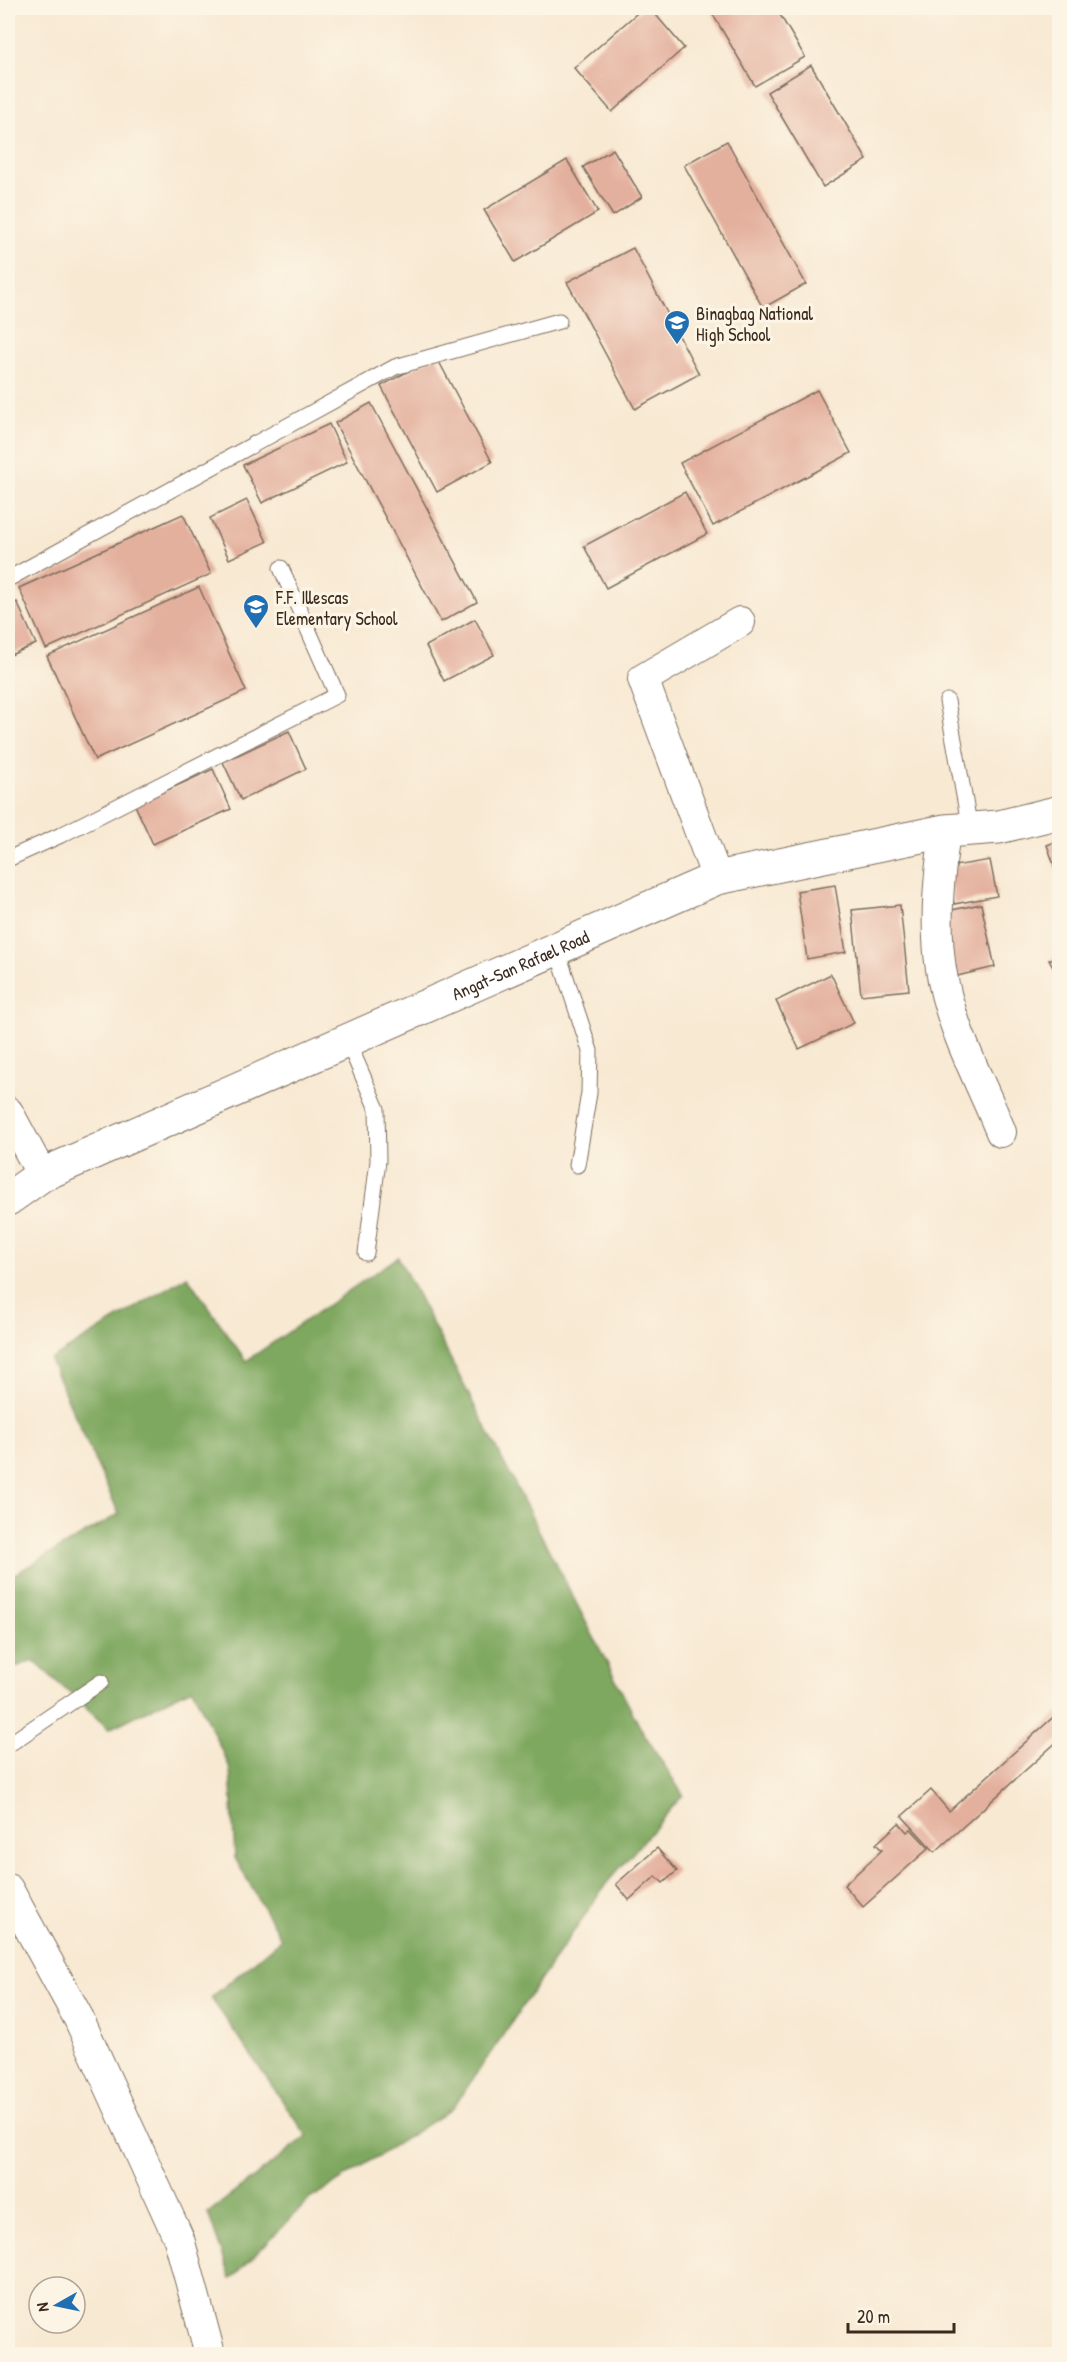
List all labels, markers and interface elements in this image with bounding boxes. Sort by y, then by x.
place label: Binagbag National High School [696,301,813,347]
school or university icon: Binagbag National High School [662,308,692,346]
place label: F.F. Illescas Elementary School [275,585,398,631]
school or university icon: F.F. Illescas Elementary School [241,592,271,630]
street label: Angat-San Rafael Road [448,923,593,1006]
north arrow [27,2275,87,2335]
scale bar [848,2296,954,2334]
text: N [31,2301,54,2313]
text: 20 m [857,2304,890,2329]

